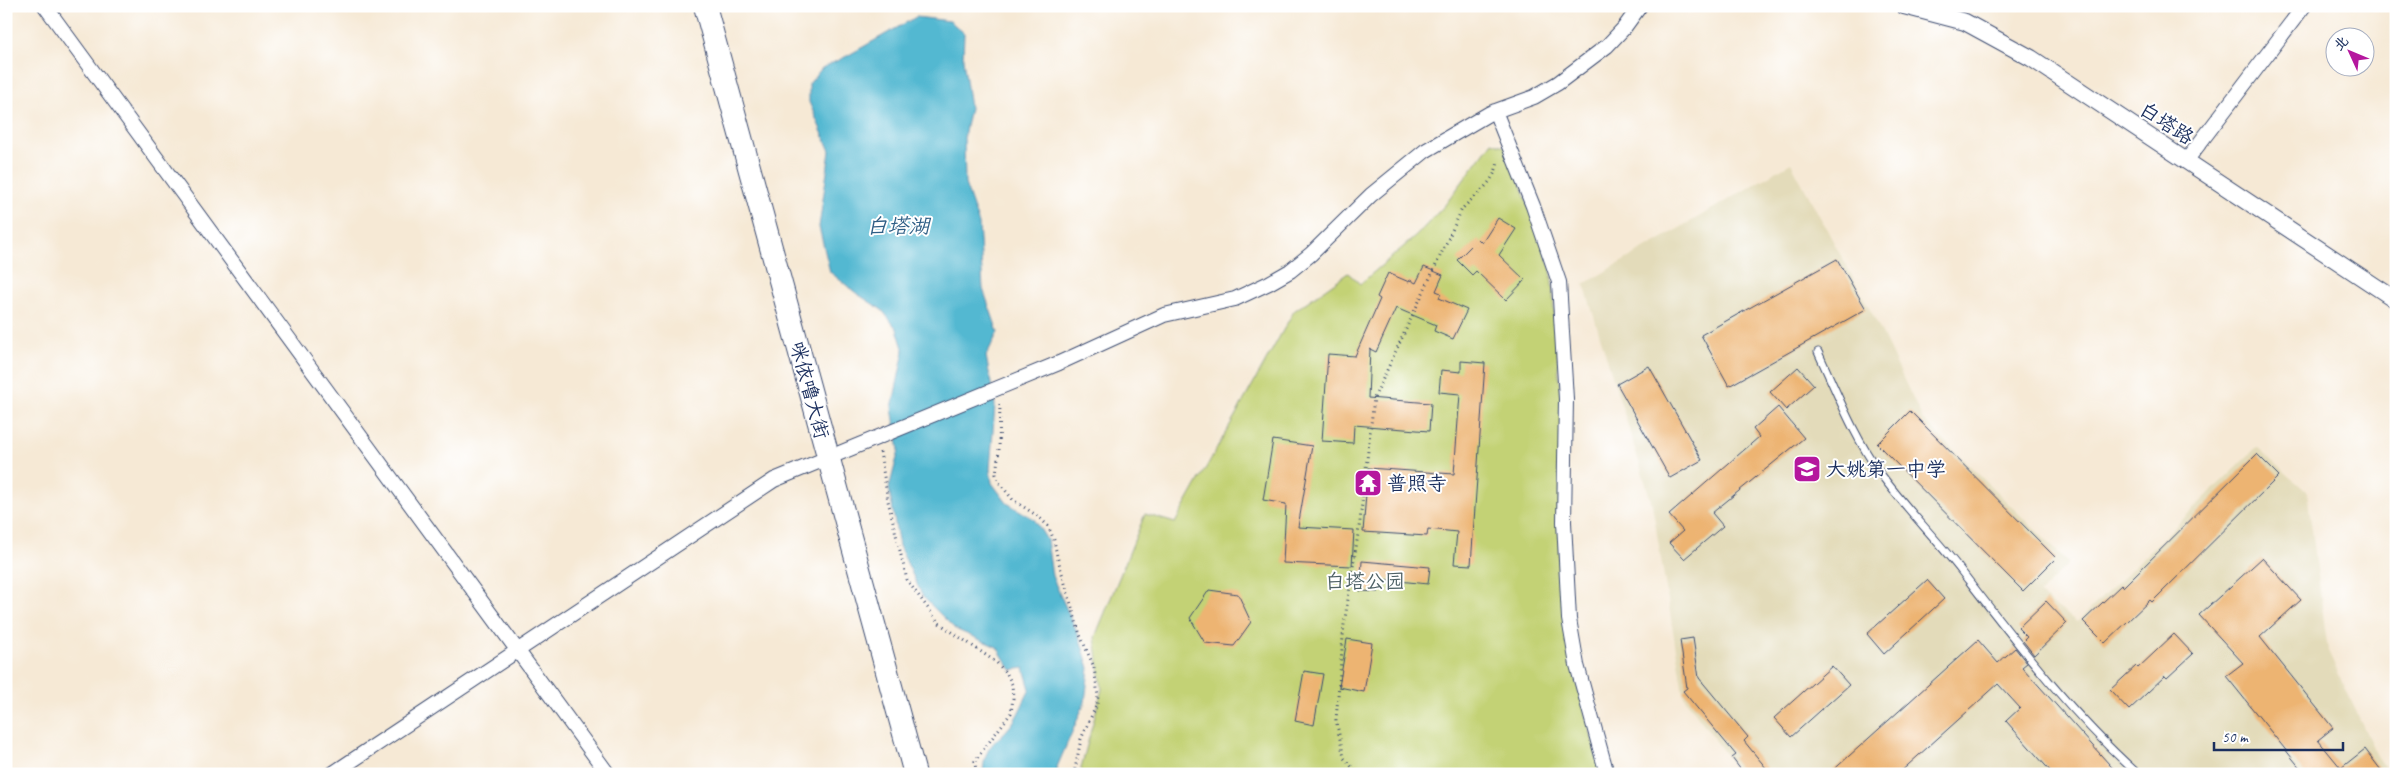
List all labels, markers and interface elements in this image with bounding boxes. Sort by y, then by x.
north arrow [2324,28,2374,78]
text: 北 [2330,32,2352,54]
street label: 白塔路 [2135,97,2200,151]
water label: 白塔湖 [867,213,931,239]
street label: 咪依噜大街 [785,339,835,442]
school or university icon: 大姚第一中学 [1792,454,1822,484]
place label: 大姚第一中学 [1826,457,1946,482]
temple icon: 普照寺 [1353,468,1383,498]
place label: 普照寺 [1387,471,1447,496]
park label: 白塔公园 [1325,569,1405,594]
scale bar [2214,720,2343,752]
text: 50 m [2222,728,2249,747]

